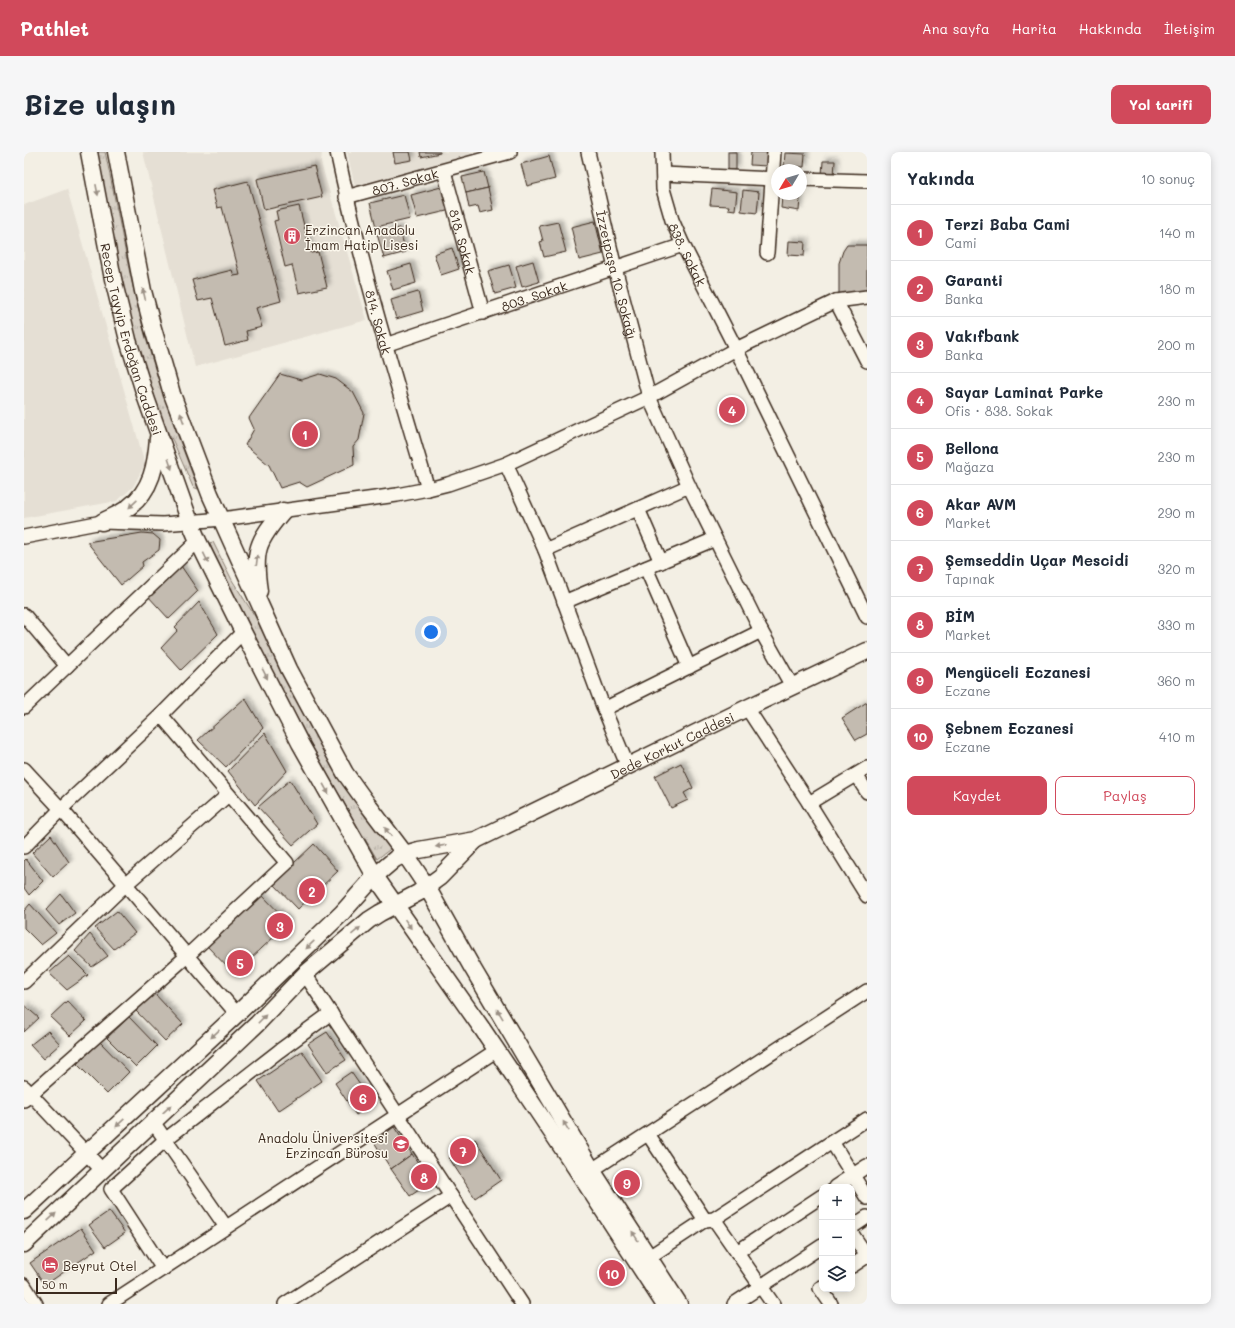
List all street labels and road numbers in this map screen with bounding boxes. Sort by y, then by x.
street label: 807. Sokak [370,164,440,198]
street label: 818. Sokak [446,207,480,276]
street label: İzzetpaşa 10. Sokağı [593,208,642,341]
street label: 838. Sokak [666,220,711,289]
street label: Recep Tayyip Erdoğan Caddesi [98,241,167,437]
street label: 803. Sokak [499,276,569,314]
street label: 814. Sokak [362,288,396,356]
street label: Dede Korkut Caddesi [607,707,737,782]

